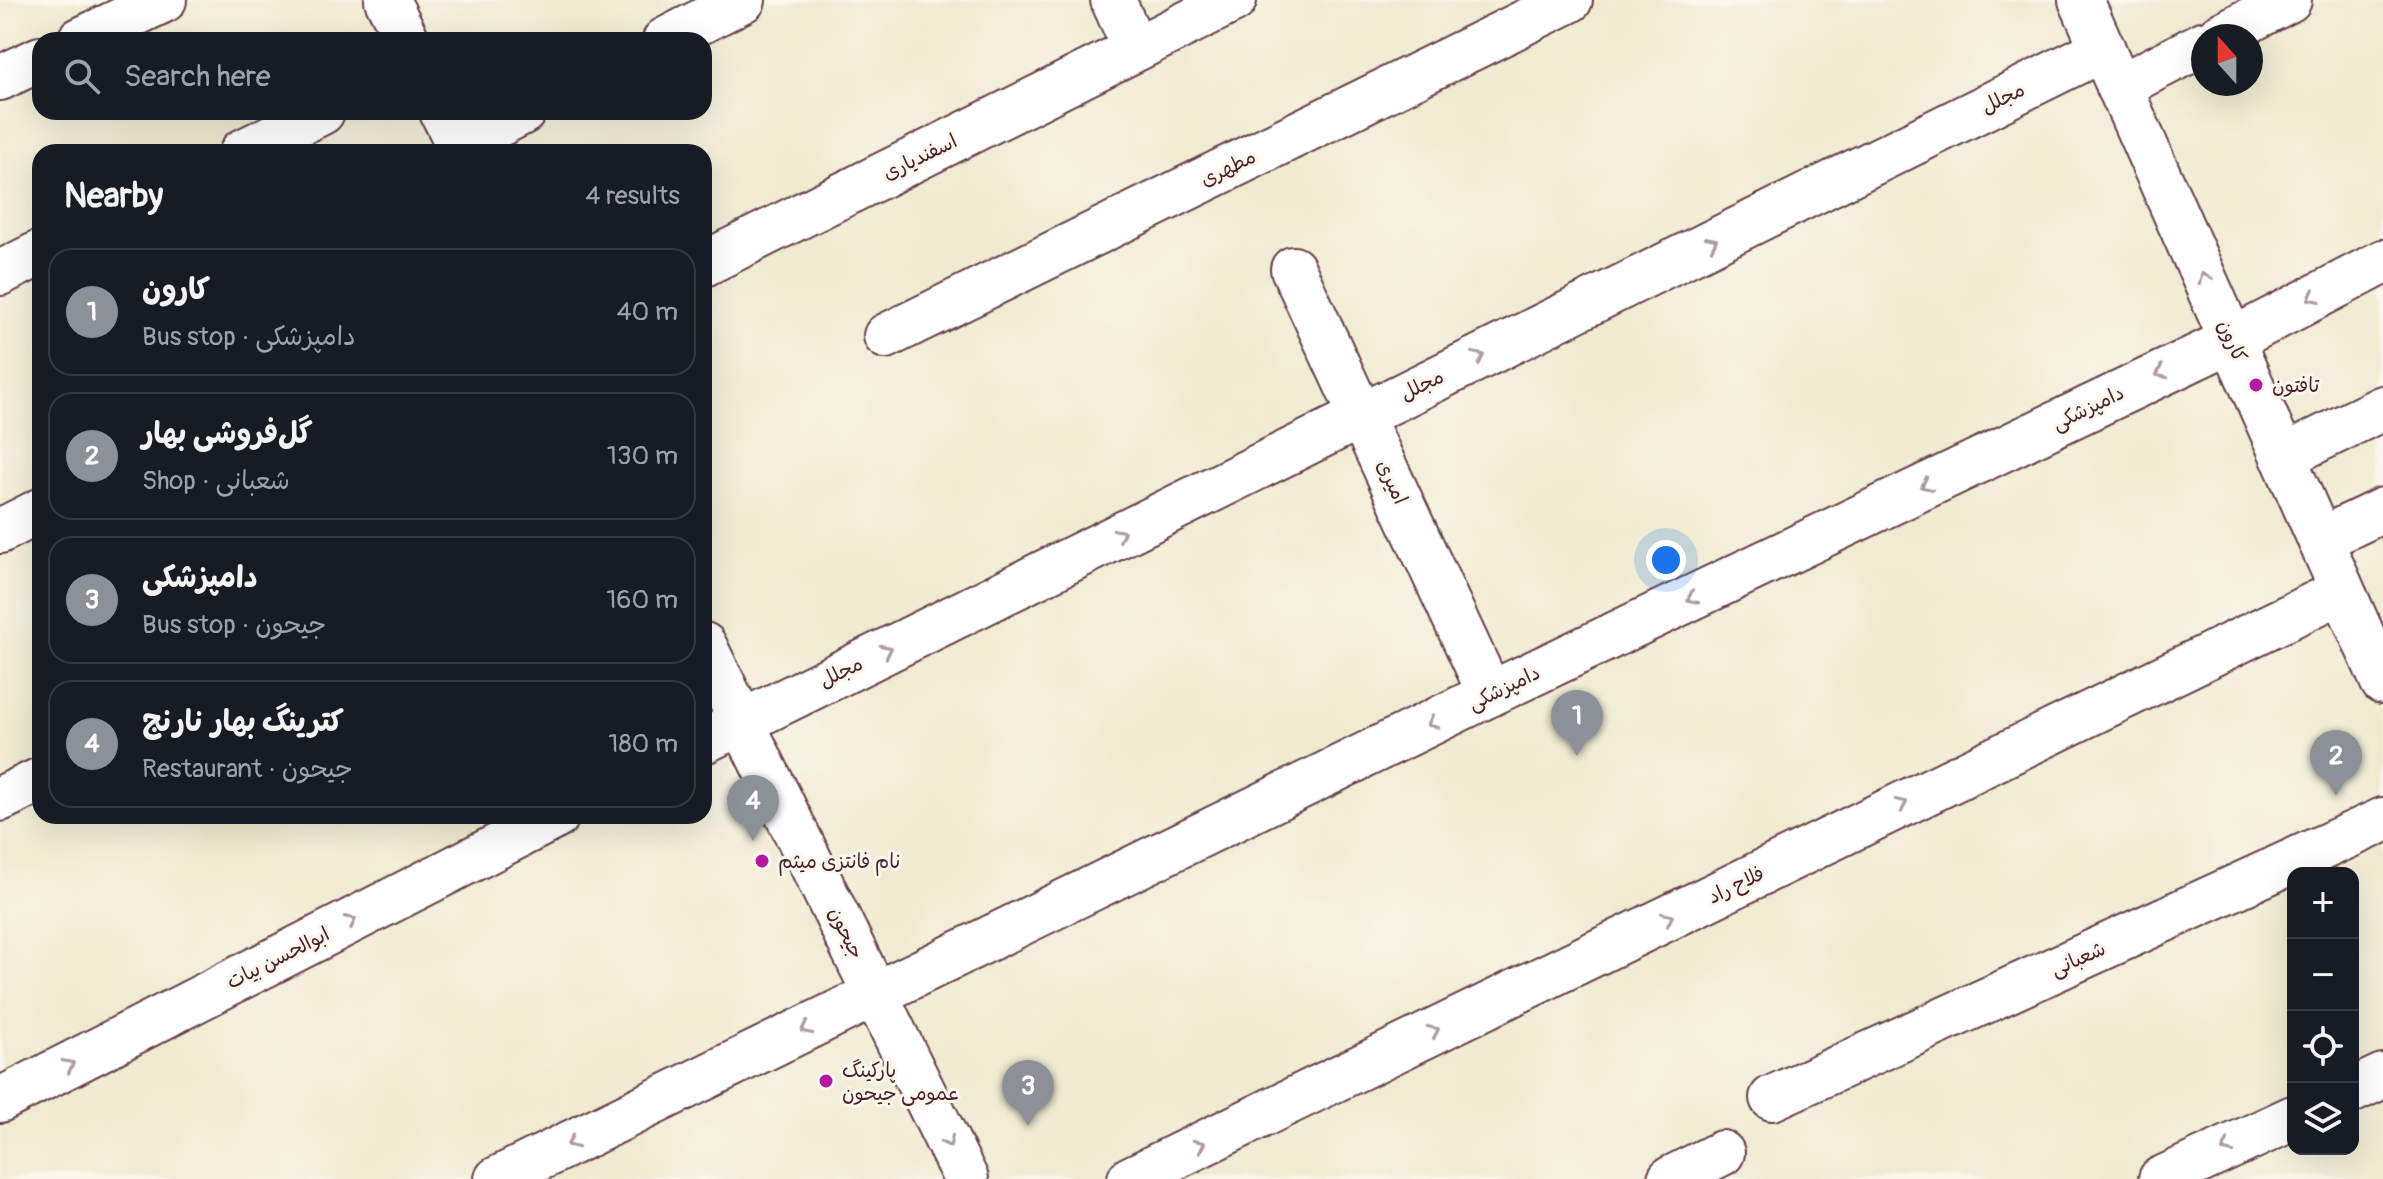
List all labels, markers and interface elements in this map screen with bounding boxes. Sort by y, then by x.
north arrow [2191,24,2263,96]
search box [32,32,712,120]
icon: search [60,54,104,98]
text: Search here [124,58,271,95]
street label: مجلل [1977,77,2029,119]
street label: اسفندیاری [879,128,961,186]
street label: مطهری [1196,144,1260,192]
text: Nearby [64,175,163,218]
text: 4 results [585,180,680,212]
one-way arrow [1703,236,1718,252]
text: کارون [142,271,210,308]
one-way arrow [2197,271,2213,286]
one-way arrow [2307,288,2322,303]
text: 1 [87,296,97,328]
text: 40 m [616,296,678,328]
street label: کارون [2212,316,2252,366]
text: Bus stop · دامپزشکی [142,321,356,353]
one-way arrow [1470,351,1485,367]
one-way arrow [2154,363,2169,379]
street label: مجلل [1396,364,1448,406]
place label: تافتون [2272,373,2320,398]
marker: تافتون [2247,376,2265,394]
street label: دامپزشکی [2048,380,2128,436]
text: گل‌فروشی بهار [142,415,313,452]
text: 2 [85,440,99,472]
text: 130 m [607,440,678,472]
street label: امیری [1371,456,1413,508]
text: Shop · شعبانی [142,465,290,497]
one-way arrow [1920,475,1935,491]
one-way arrow [1112,528,1126,544]
your location [1646,540,1686,580]
text: دامپزشکی [142,559,258,596]
text: 3 [85,584,99,616]
text: 160 m [606,584,678,616]
one-way arrow [1686,588,1700,604]
text: Bus stop · جیحون [142,609,326,641]
one-way arrow [878,644,893,660]
street label: مجلل [815,651,867,693]
street label: دامپزشکی [1464,660,1544,716]
pin: 1 [1551,690,1603,756]
text: کترینگ بهار نارنج [142,703,344,740]
one-way arrow [1426,713,1441,728]
text: 4 [84,728,100,760]
text: 180 m [608,728,678,760]
pin: 2 [2310,730,2362,796]
text: Restaurant · جیحون [142,753,353,785]
pin: 4 [727,775,779,841]
one-way arrow [1894,798,1908,814]
place label: نام فانتزی میثم [778,849,900,876]
marker: نام فانتزی میثم [753,852,771,870]
street label: فلاح راد [1704,861,1769,910]
map controls [2287,867,2359,1155]
button: + [2287,867,2359,939]
street label: جیحون [823,903,869,963]
one-way arrow [1660,912,1674,928]
one-way arrow [342,916,357,931]
street label: ابوالحسن بیات [222,921,334,995]
street label: شعبانی [2047,936,2109,982]
button: − [2287,939,2359,1011]
button: locate [2287,1011,2359,1083]
one-way arrow [799,1019,814,1035]
one-way arrow [1426,1026,1441,1041]
place label: پارکینگ عمومی جیحون [842,1058,960,1106]
one-way arrow [61,1059,76,1075]
pin: 3 [1002,1060,1054,1126]
marker: پارکینگ عمومی جیحون [817,1072,835,1090]
button: layers [2287,1083,2359,1155]
one-way arrow [566,1133,580,1149]
one-way arrow [938,1134,954,1148]
one-way arrow [1192,1139,1207,1155]
one-way arrow [2221,1139,2235,1155]

